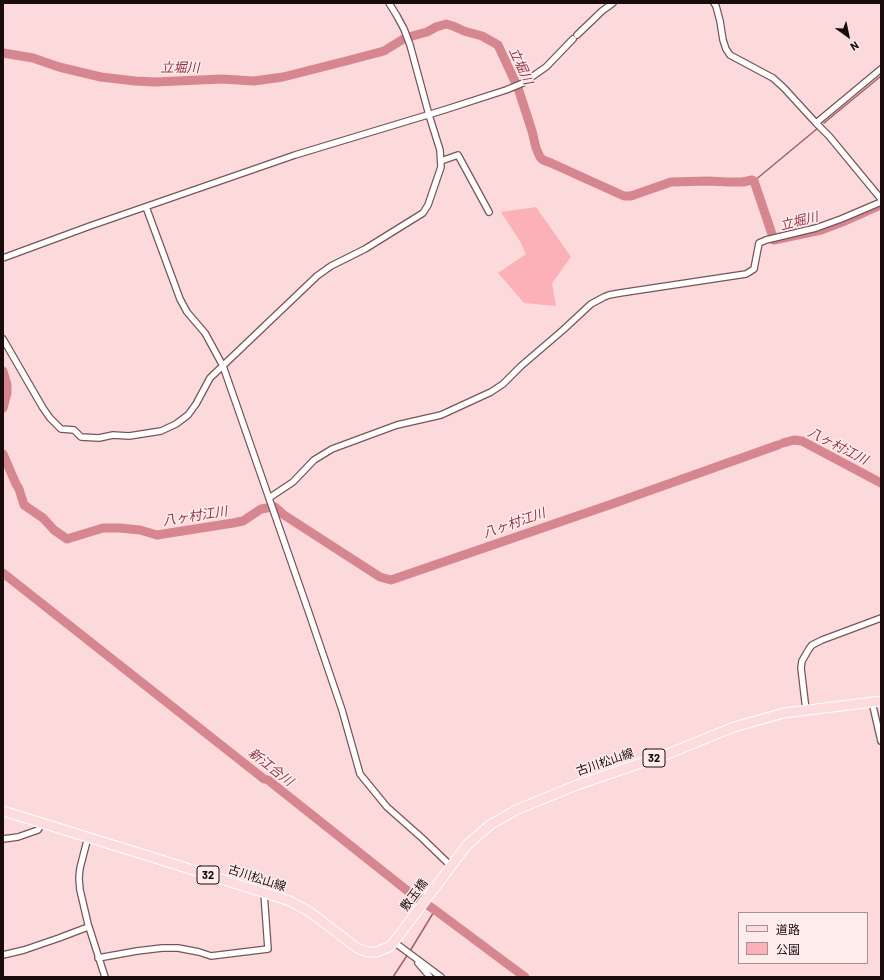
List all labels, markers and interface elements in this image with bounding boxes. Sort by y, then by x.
north arrow [828,16,868,56]
text: N [848,39,861,54]
water label: 立堀川 [506,45,536,87]
water label: 立堀川 [161,60,199,76]
water label: 立堀川 [778,209,820,233]
water label: 八ヶ村江川 [806,424,870,468]
water label: 八ヶ村江川 [162,503,228,529]
water label: 八ヶ村江川 [481,505,547,541]
water label: 新江合川 [246,745,296,789]
street label: 古川松山線 [574,745,636,779]
road number: 32 [643,749,665,767]
street label: 古川松山線 [226,862,288,894]
road number: 32 [197,866,219,884]
street label: 敷玉橋 [397,876,431,914]
legend [738,912,868,964]
text: 道路 [776,922,800,936]
text: 公園 [776,942,800,956]

